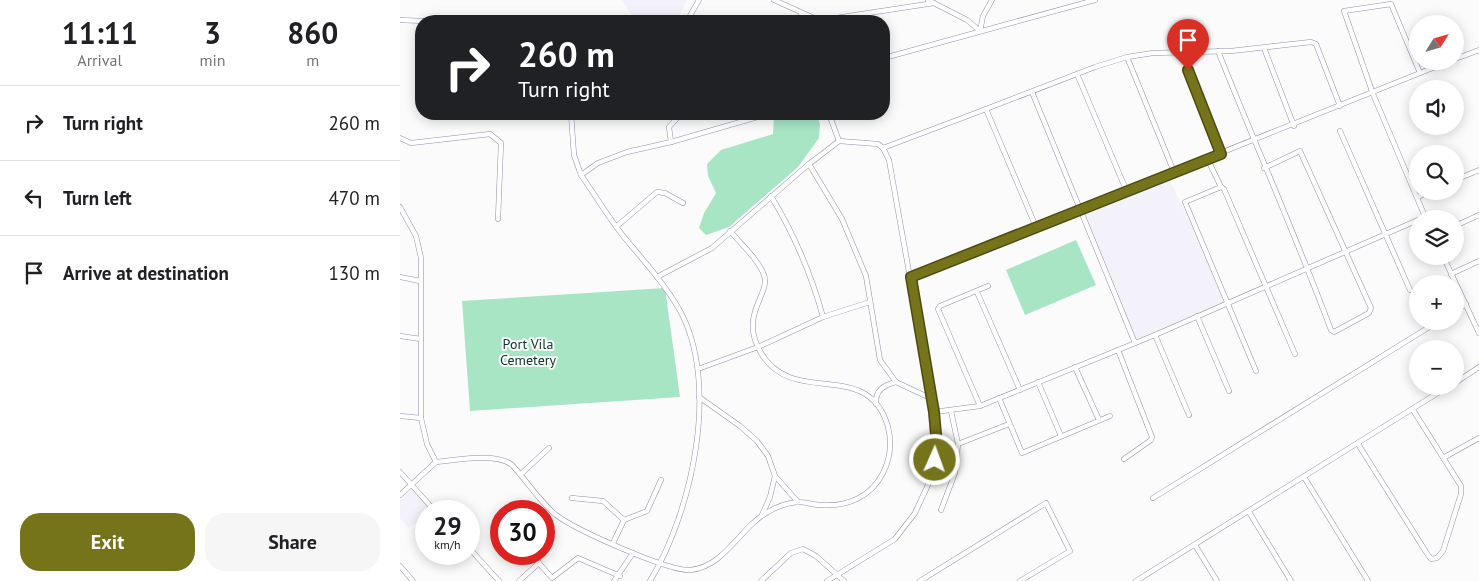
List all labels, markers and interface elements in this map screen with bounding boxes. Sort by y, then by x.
text: 11:11 [62,13,138,52]
text: 3 [204,13,221,52]
text: 860 [287,13,338,52]
north arrow [1409,15,1464,70]
map controls [1409,15,1464,395]
pin [1167,19,1209,70]
icon: arrive [1174,26,1202,54]
text: 260 m [518,31,615,77]
icon: right [435,35,500,100]
text: Arrival [77,50,122,70]
text: min [200,50,226,70]
text: m [306,50,319,70]
text: Turn right [518,75,610,103]
button: sound [1409,80,1464,135]
icon: right [20,109,48,137]
text: Turn right [63,111,143,135]
text: 260 m [328,111,380,135]
button: search [1409,145,1464,200]
icon: left [20,184,48,212]
text: Turn left [63,186,132,210]
text: 470 m [328,186,380,210]
button: layers [1409,210,1464,265]
icon: arrive [20,259,48,287]
text: Arrive at destination [63,261,229,285]
text: 130 m [328,261,380,285]
button: + [1409,275,1464,330]
park label: Port Vila Cemetery [500,335,557,369]
button: − [1409,340,1464,395]
position arrow [908,433,960,485]
speed limit sign: 30 [490,500,555,565]
text: 29 [433,510,462,542]
button: Exit [20,513,195,571]
button: Share [205,513,380,571]
text: km/h [434,537,461,552]

